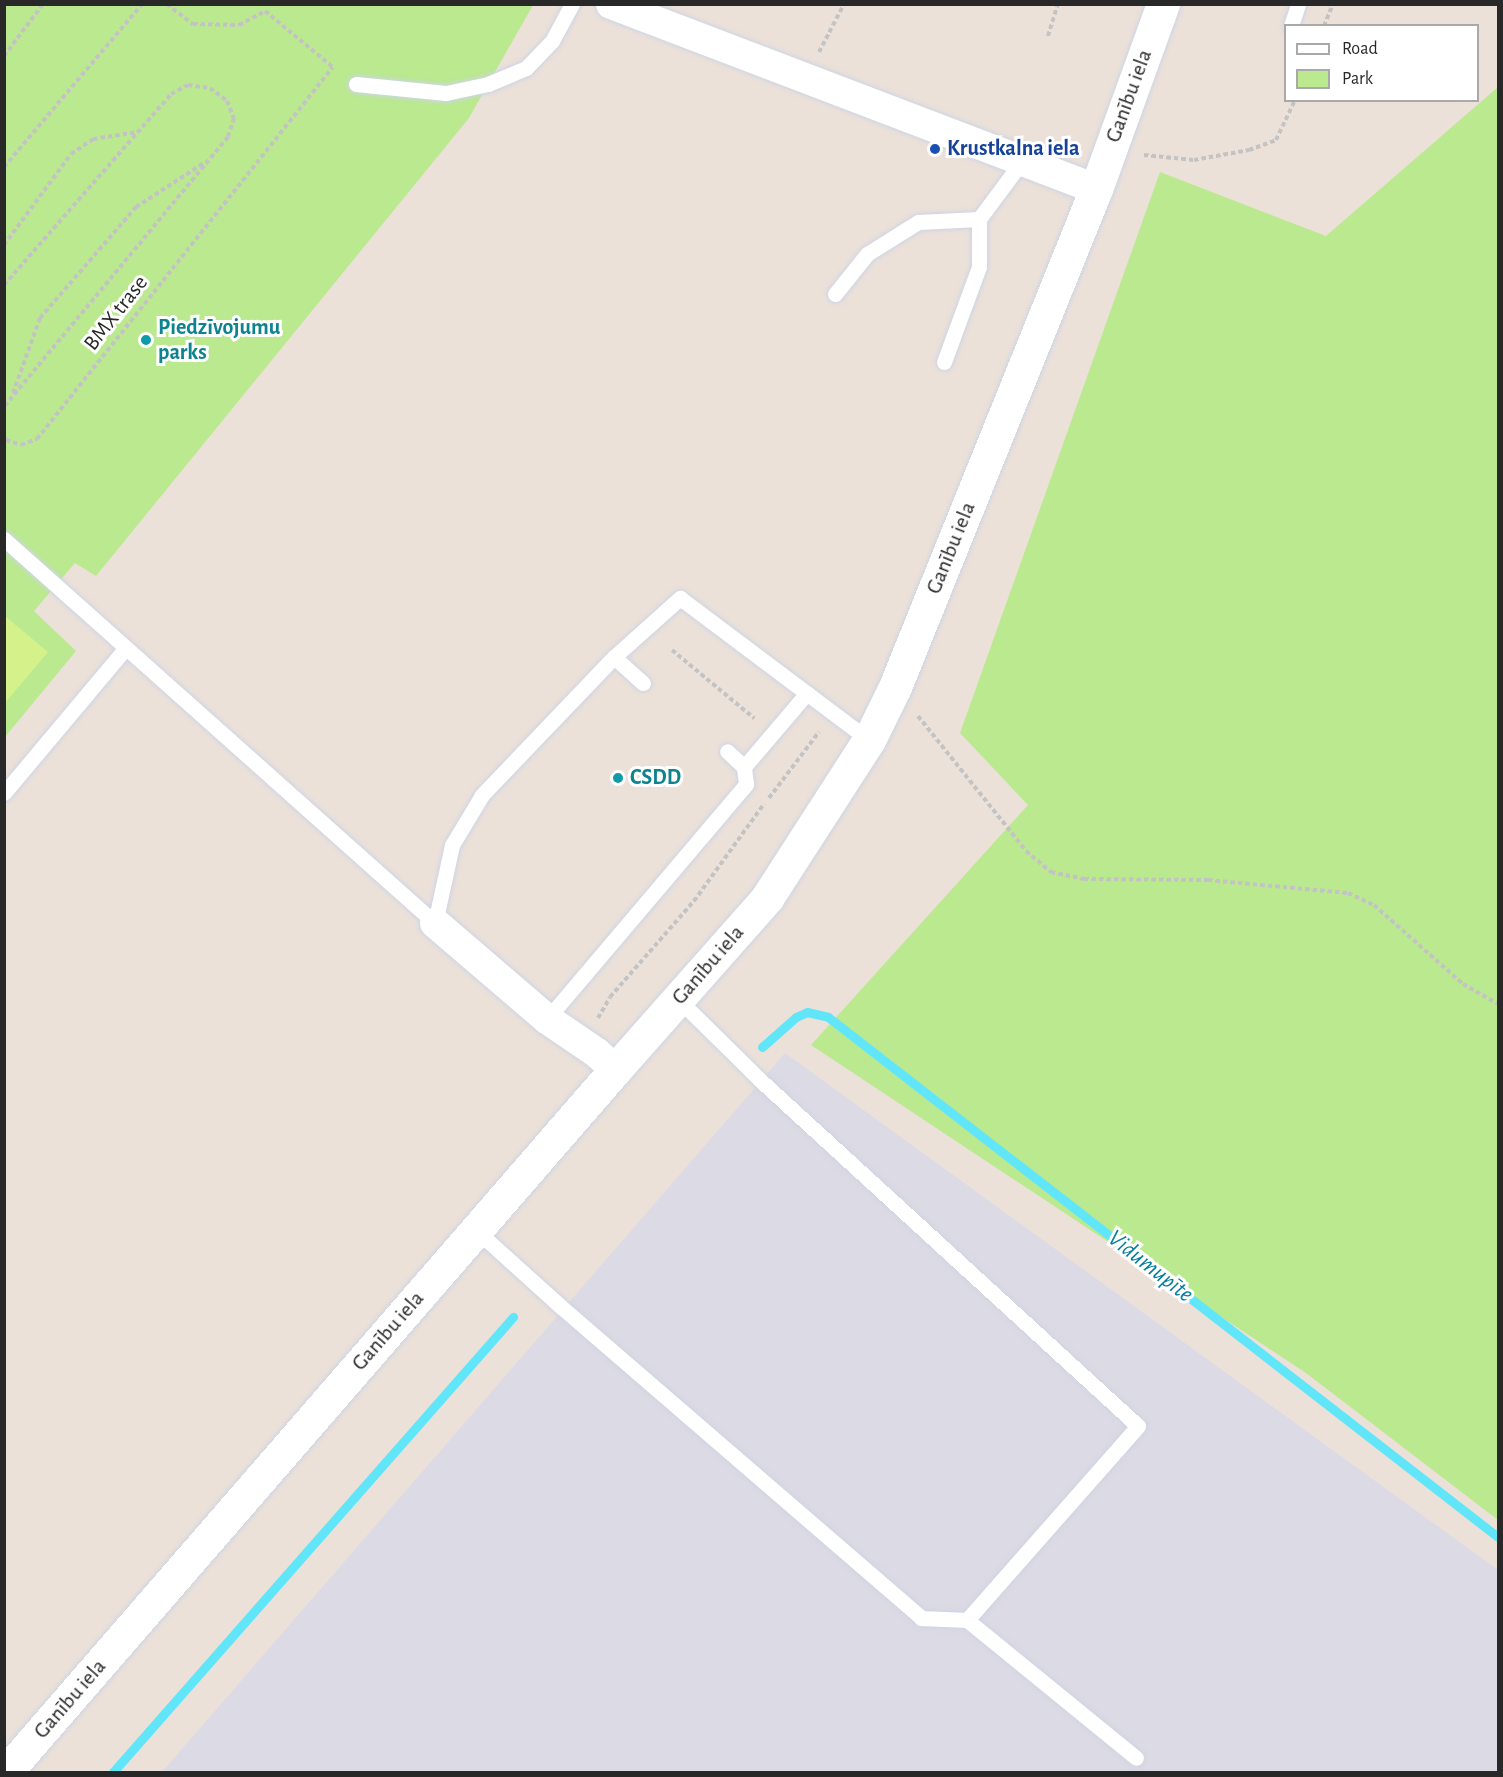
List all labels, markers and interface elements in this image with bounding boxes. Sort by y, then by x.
legend [1284,24,1479,102]
text: Road [1342,40,1378,58]
street label: Ganību iela [1100,46,1158,146]
text: Park [1342,70,1373,88]
place label: Krustkalna iela [947,136,1080,162]
marker: Krustkalna iela [928,142,942,156]
street label: BMX trase [78,270,154,356]
place label: Piedzīvojumu parks [158,314,280,366]
marker: Piedzīvojumu parks [139,333,153,347]
street label: Ganību iela [921,498,981,598]
place label: CSDD [630,765,681,791]
marker: CSDD [611,771,625,785]
street label: Ganību iela [666,920,750,1010]
water label: Vidumupīte [1101,1225,1199,1309]
street label: Ganību iela [346,1286,430,1376]
street label: Ganību iela [28,1654,112,1744]

